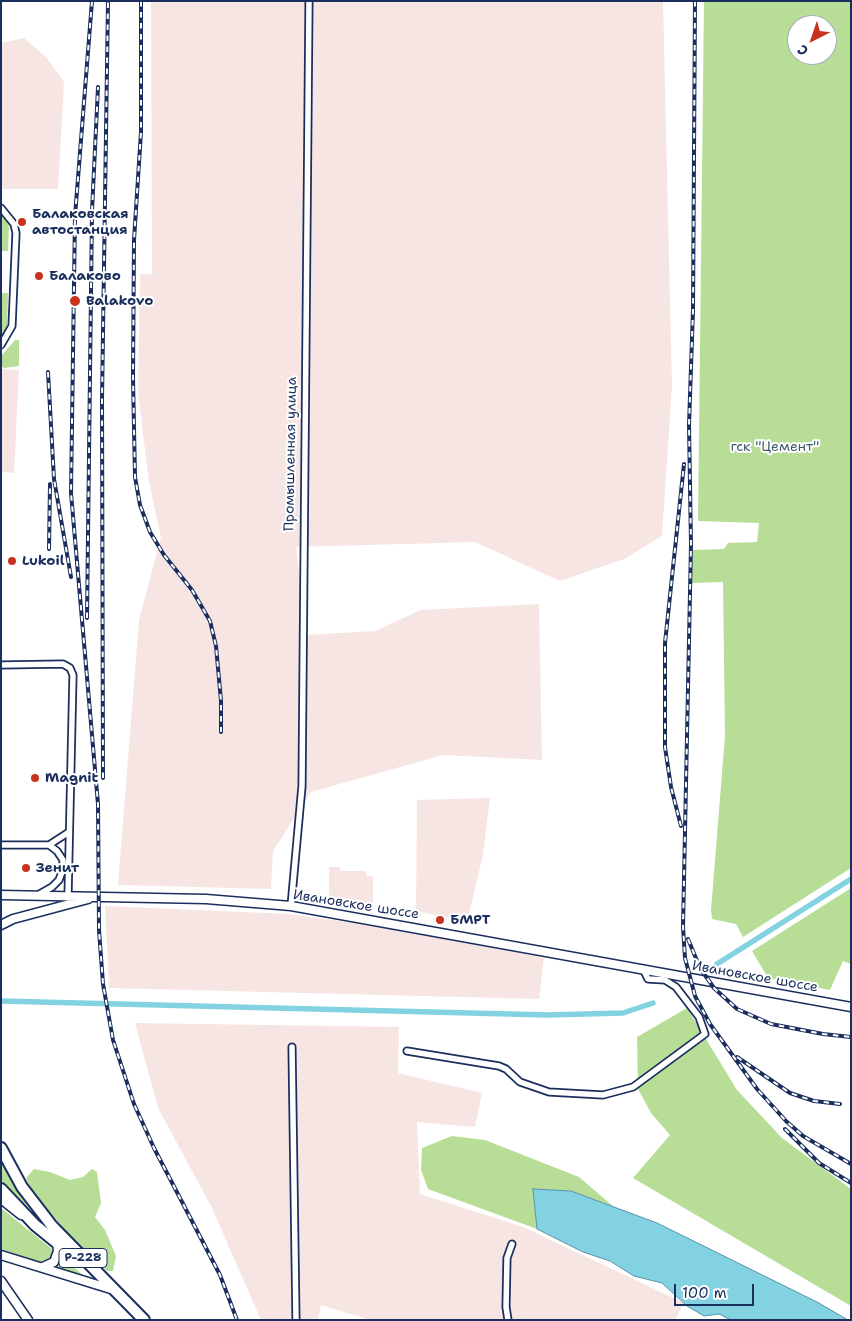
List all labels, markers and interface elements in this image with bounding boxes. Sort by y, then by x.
north arrow [787,15,837,65]
text: С [794,41,812,60]
place label: Балаковская автостанция [32,206,129,238]
marker: Балаковская автостанция [16,216,28,228]
place label: Балаково [49,268,121,284]
marker: Балаково [33,270,45,282]
place label: Balakovo [86,293,153,309]
marker: Balakovo [68,294,82,308]
street label: Промышленная улица [281,377,301,531]
park label: гск "Цемент" [731,439,819,455]
place label: Lukoil [22,553,65,569]
marker: Lukoil [6,555,18,567]
place label: Magnit [45,770,98,786]
marker: Magnit [29,772,41,784]
place label: Зенит [36,860,79,876]
marker: Зенит [20,862,32,874]
street label: Ивановское шоссе [292,887,420,923]
place label: БМРТ [450,912,490,928]
marker: БМРТ [434,914,446,926]
street label: Ивановское шоссе [691,958,819,996]
road number: Р-228 [59,1248,107,1268]
scale bar [677,1274,757,1306]
text: 100 m [682,1283,727,1303]

